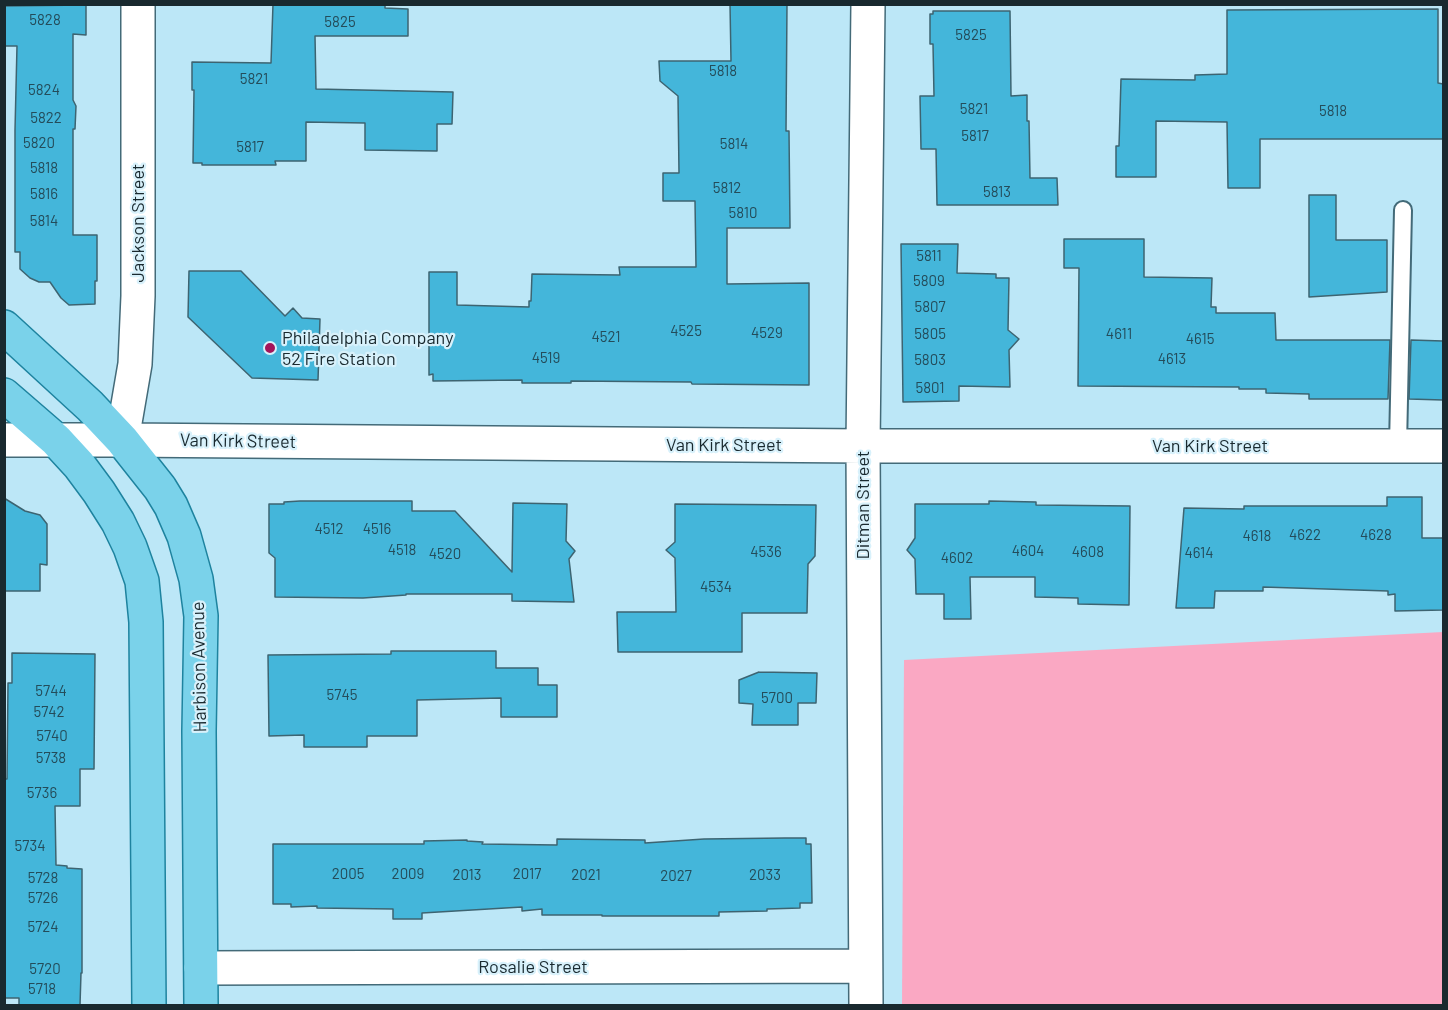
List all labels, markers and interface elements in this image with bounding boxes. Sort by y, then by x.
house number: 5828 [29,11,61,29]
house number: 5825 [324,13,356,31]
house number: 5825 [955,26,987,44]
house number: 5818 [709,62,737,80]
house number: 5821 [240,70,268,88]
house number: 5824 [28,81,60,99]
house number: 5821 [960,100,988,118]
house number: 5818 [1319,102,1347,120]
house number: 5822 [30,109,62,127]
house number: 5817 [961,127,989,145]
house number: 5820 [23,134,55,152]
house number: 5814 [720,135,748,153]
house number: 5817 [236,138,264,156]
house number: 5818 [30,159,58,177]
street label: Jackson Street [127,164,149,282]
house number: 5812 [713,179,741,197]
house number: 5813 [983,183,1011,201]
house number: 5816 [30,185,58,203]
house number: 5810 [729,204,757,222]
house number: 5814 [30,212,58,230]
house number: 5811 [916,247,942,265]
house number: 5809 [913,272,945,290]
house number: 5807 [914,298,946,316]
house number: 4525 [670,322,702,340]
house number: 4529 [751,324,783,342]
house number: 5805 [914,325,946,343]
house number: 4611 [1106,325,1132,343]
place label: Philadelphia Company 52 Fire Station [282,327,453,370]
house number: 4521 [591,328,621,346]
house number: 4615 [1186,330,1214,348]
marker: Philadelphia Company 52 Fire Station [263,341,277,355]
house number: 4519 [532,349,560,367]
house number: 4613 [1158,350,1186,368]
house number: 5803 [914,351,946,369]
house number: 5801 [916,379,944,397]
street label: Van Kirk Street [180,429,296,453]
street label: Van Kirk Street [666,434,782,456]
street label: Van Kirk Street [1152,435,1268,457]
street label: Ditman Street [852,451,874,559]
house number: 4512 [315,520,343,538]
house number: 4516 [363,520,391,538]
house number: 4622 [1289,526,1321,544]
house number: 4628 [1360,526,1392,544]
house number: 4618 [1243,527,1271,545]
house number: 4518 [388,541,416,559]
house number: 4604 [1012,542,1044,560]
house number: 4536 [750,543,782,561]
house number: 4608 [1072,543,1104,561]
house number: 4614 [1184,544,1214,562]
house number: 4520 [429,545,461,563]
house number: 4602 [941,549,973,567]
house number: 4534 [700,578,732,596]
street label: Harbison Avenue [187,601,211,733]
house number: 5744 [35,682,67,700]
house number: 5745 [327,686,357,704]
house number: 5700 [761,689,793,707]
house number: 5742 [33,703,65,721]
house number: 5740 [36,727,68,745]
house number: 5738 [36,749,66,767]
house number: 5736 [27,784,57,802]
house number: 5734 [15,837,45,855]
house number: 2005 [332,865,364,883]
house number: 2009 [392,865,424,883]
house number: 2017 [513,865,541,883]
house number: 2013 [452,866,482,884]
house number: 2021 [571,866,601,884]
house number: 2033 [749,866,781,884]
house number: 2027 [660,867,692,885]
house number: 5728 [28,869,58,887]
house number: 5726 [28,889,58,907]
house number: 5724 [27,918,59,936]
street label: Rosalie Street [478,956,588,978]
house number: 5720 [29,960,61,978]
house number: 5718 [28,980,56,998]

